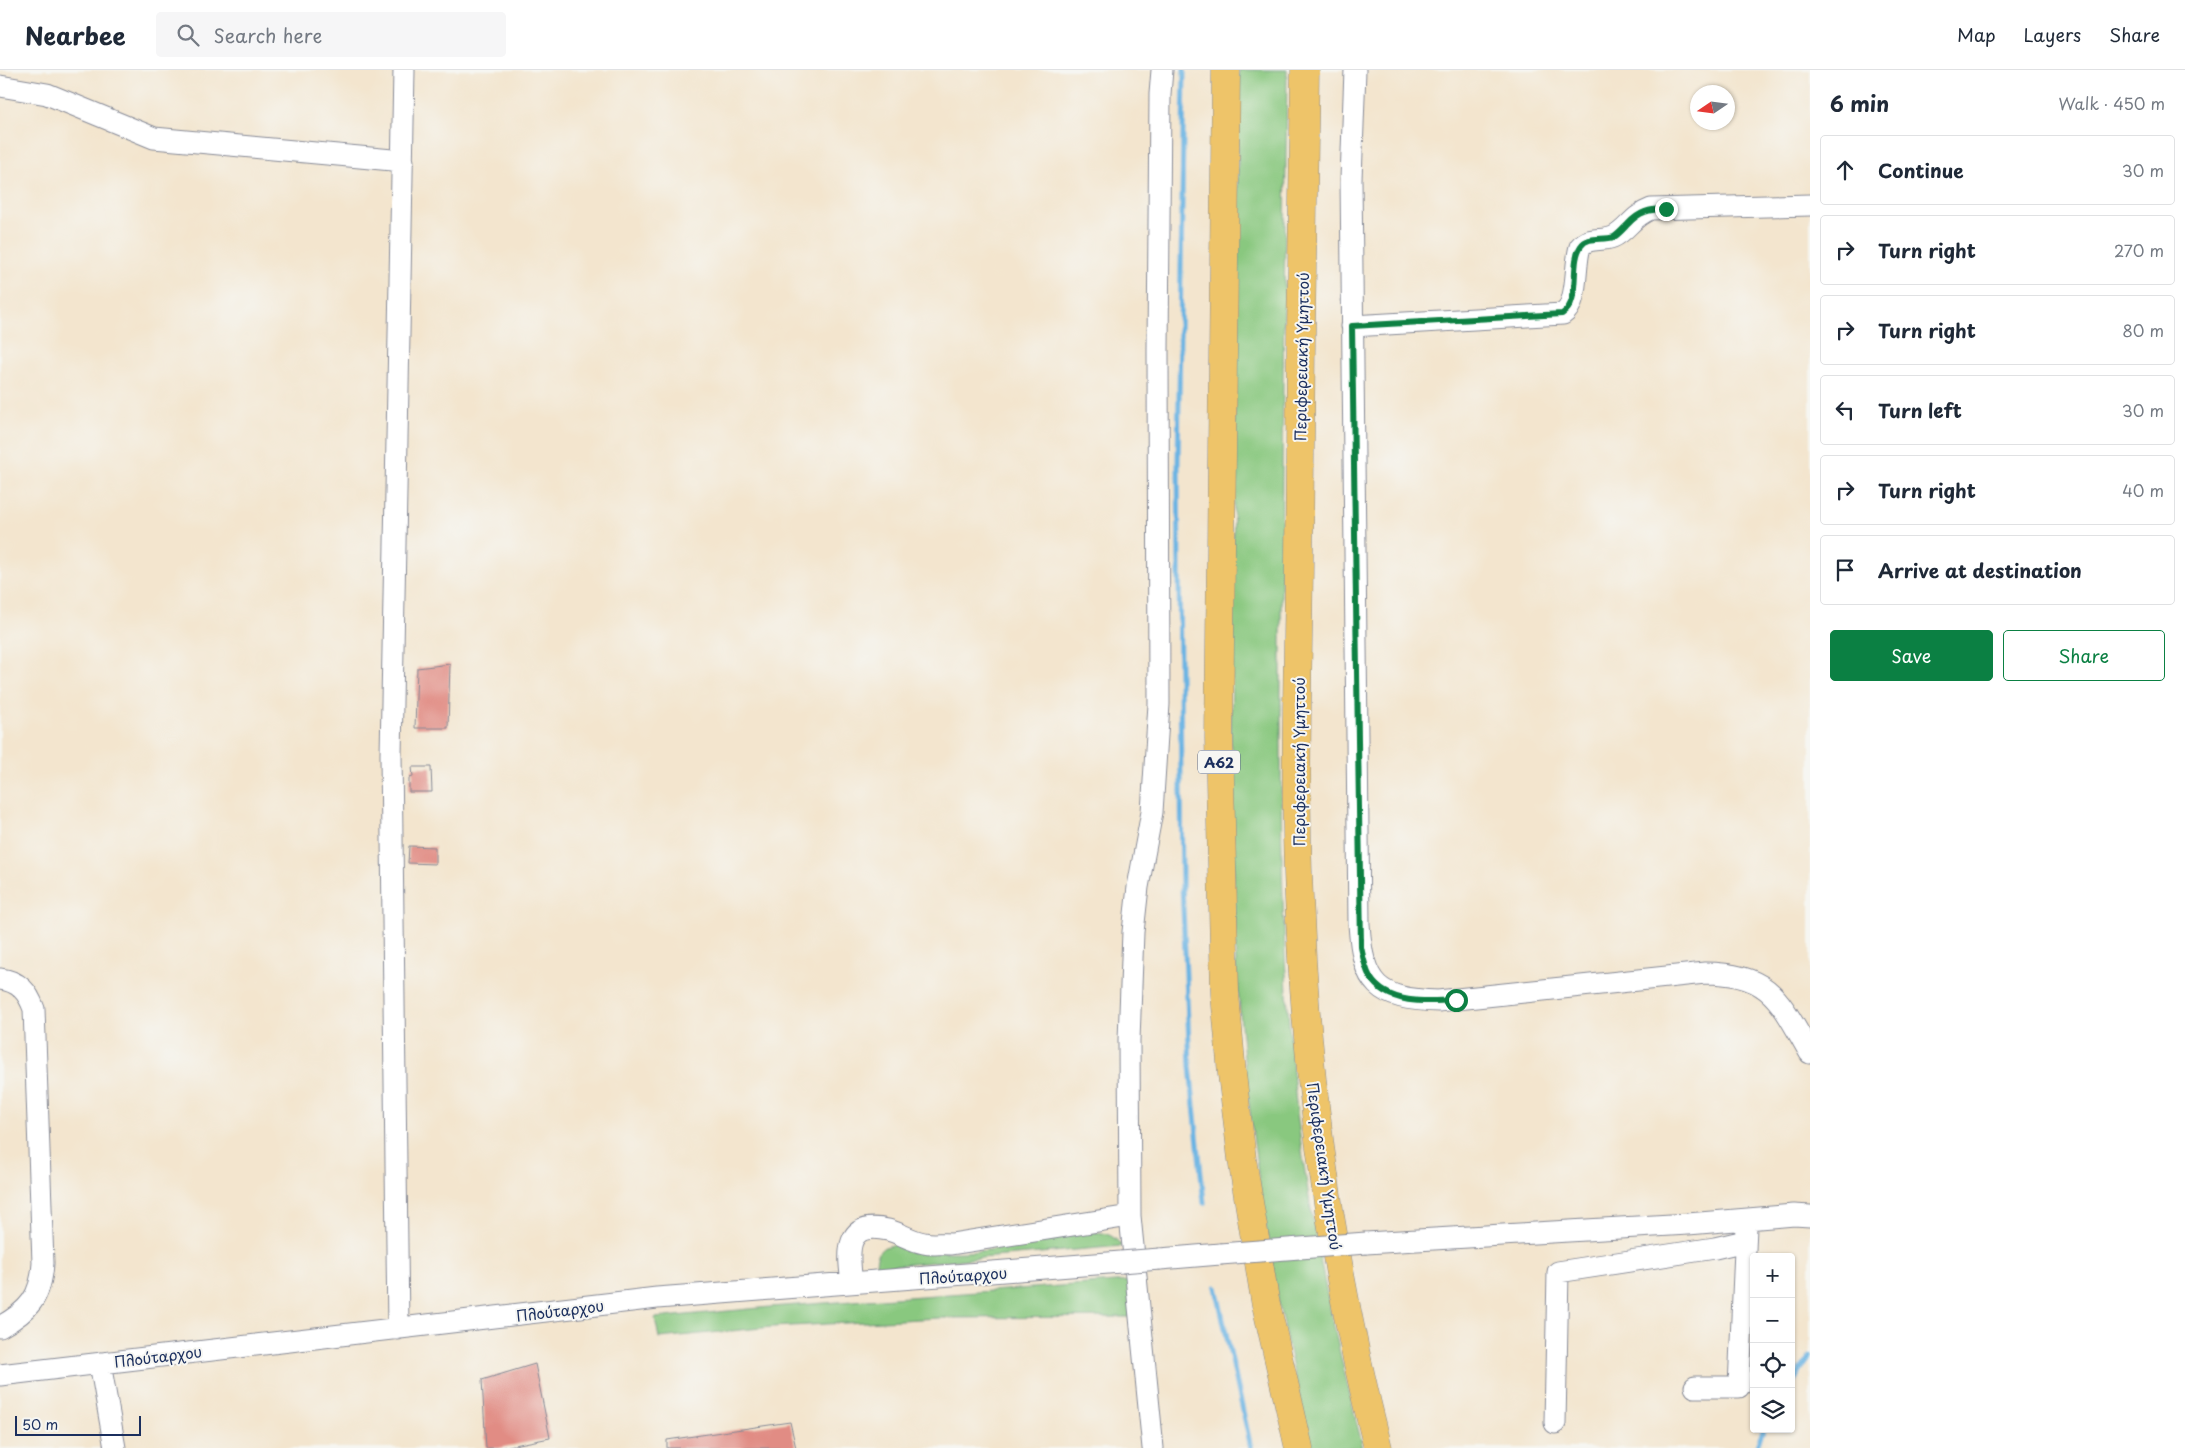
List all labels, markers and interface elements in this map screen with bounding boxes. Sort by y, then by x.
search box [156,12,506,57]
text: Nearbee [25,17,126,53]
icon: search [174,21,202,49]
text: Search here [214,21,322,49]
text: Map [1957,21,1996,48]
text: Layers [2024,21,2081,48]
text: Share [2109,21,2160,48]
north arrow [1690,85,1735,130]
text: 6 min [1830,87,1889,119]
text: Walk · 450 m [2059,91,2165,115]
icon: ahead [1831,156,1859,184]
text: Continue [1878,156,1964,184]
text: 30 m [2122,158,2164,182]
route end [1655,198,1678,221]
icon: right [1831,236,1859,264]
text: Turn right [1878,236,1976,264]
text: 270 m [2114,238,2164,262]
street label: Περιφερειακή Υμηττού [1288,272,1314,442]
icon: right [1831,316,1859,344]
text: Turn right [1878,316,1976,344]
text: 80 m [2122,318,2164,342]
icon: left [1831,396,1859,424]
text: Turn left [1878,396,1962,424]
text: 30 m [2122,398,2164,422]
icon: right [1831,476,1859,504]
text: Turn right [1878,476,1976,504]
text: 40 m [2122,478,2164,502]
icon: arrive [1831,556,1859,584]
text: Arrive at destination [1878,556,2082,584]
button: Save [1830,630,1993,681]
button: Share [2003,630,2165,681]
street label: Περιφερειακή Υμηττού [1287,677,1310,847]
road number: Α62 [1198,750,1240,774]
route start [1445,989,1468,1012]
street label: Περιφερειακή Υμηττού [1302,1080,1348,1252]
map controls [1750,1253,1795,1433]
button: + [1750,1253,1795,1298]
street label: Πλούταρχου [918,1260,1008,1290]
street label: Πλούταρχου [515,1293,605,1327]
button: − [1750,1298,1795,1343]
street label: Πλούταρχου [113,1339,203,1373]
button: locate [1750,1343,1795,1388]
button: layers [1750,1388,1795,1433]
scale bar [15,1413,141,1436]
text: 50 m [22,1414,58,1435]

